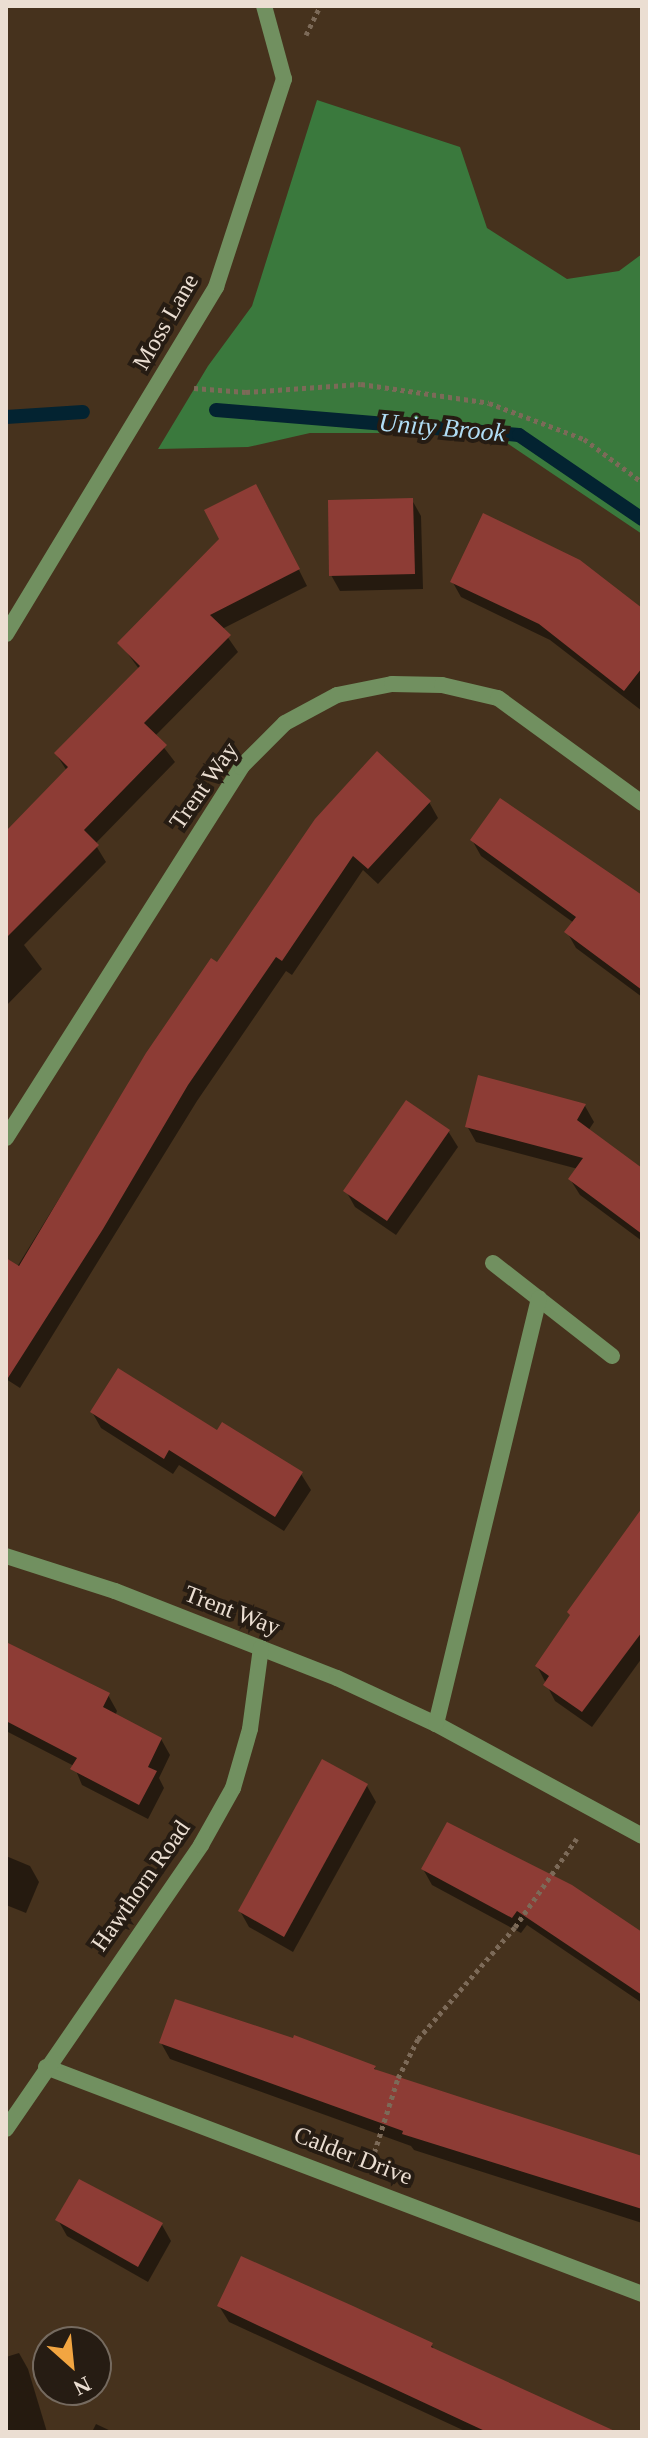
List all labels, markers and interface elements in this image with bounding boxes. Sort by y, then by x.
street label: Moss Lane [127,269,205,375]
water label: Unity Brook [377,407,507,449]
street label: Trent Way [163,737,245,835]
street label: Trent Way [180,1580,284,1642]
street label: Hawthorn Road [85,1815,197,1957]
street label: Calder Drive [290,2120,416,2192]
north arrow [32,2326,112,2406]
text: N [69,2371,95,2401]

